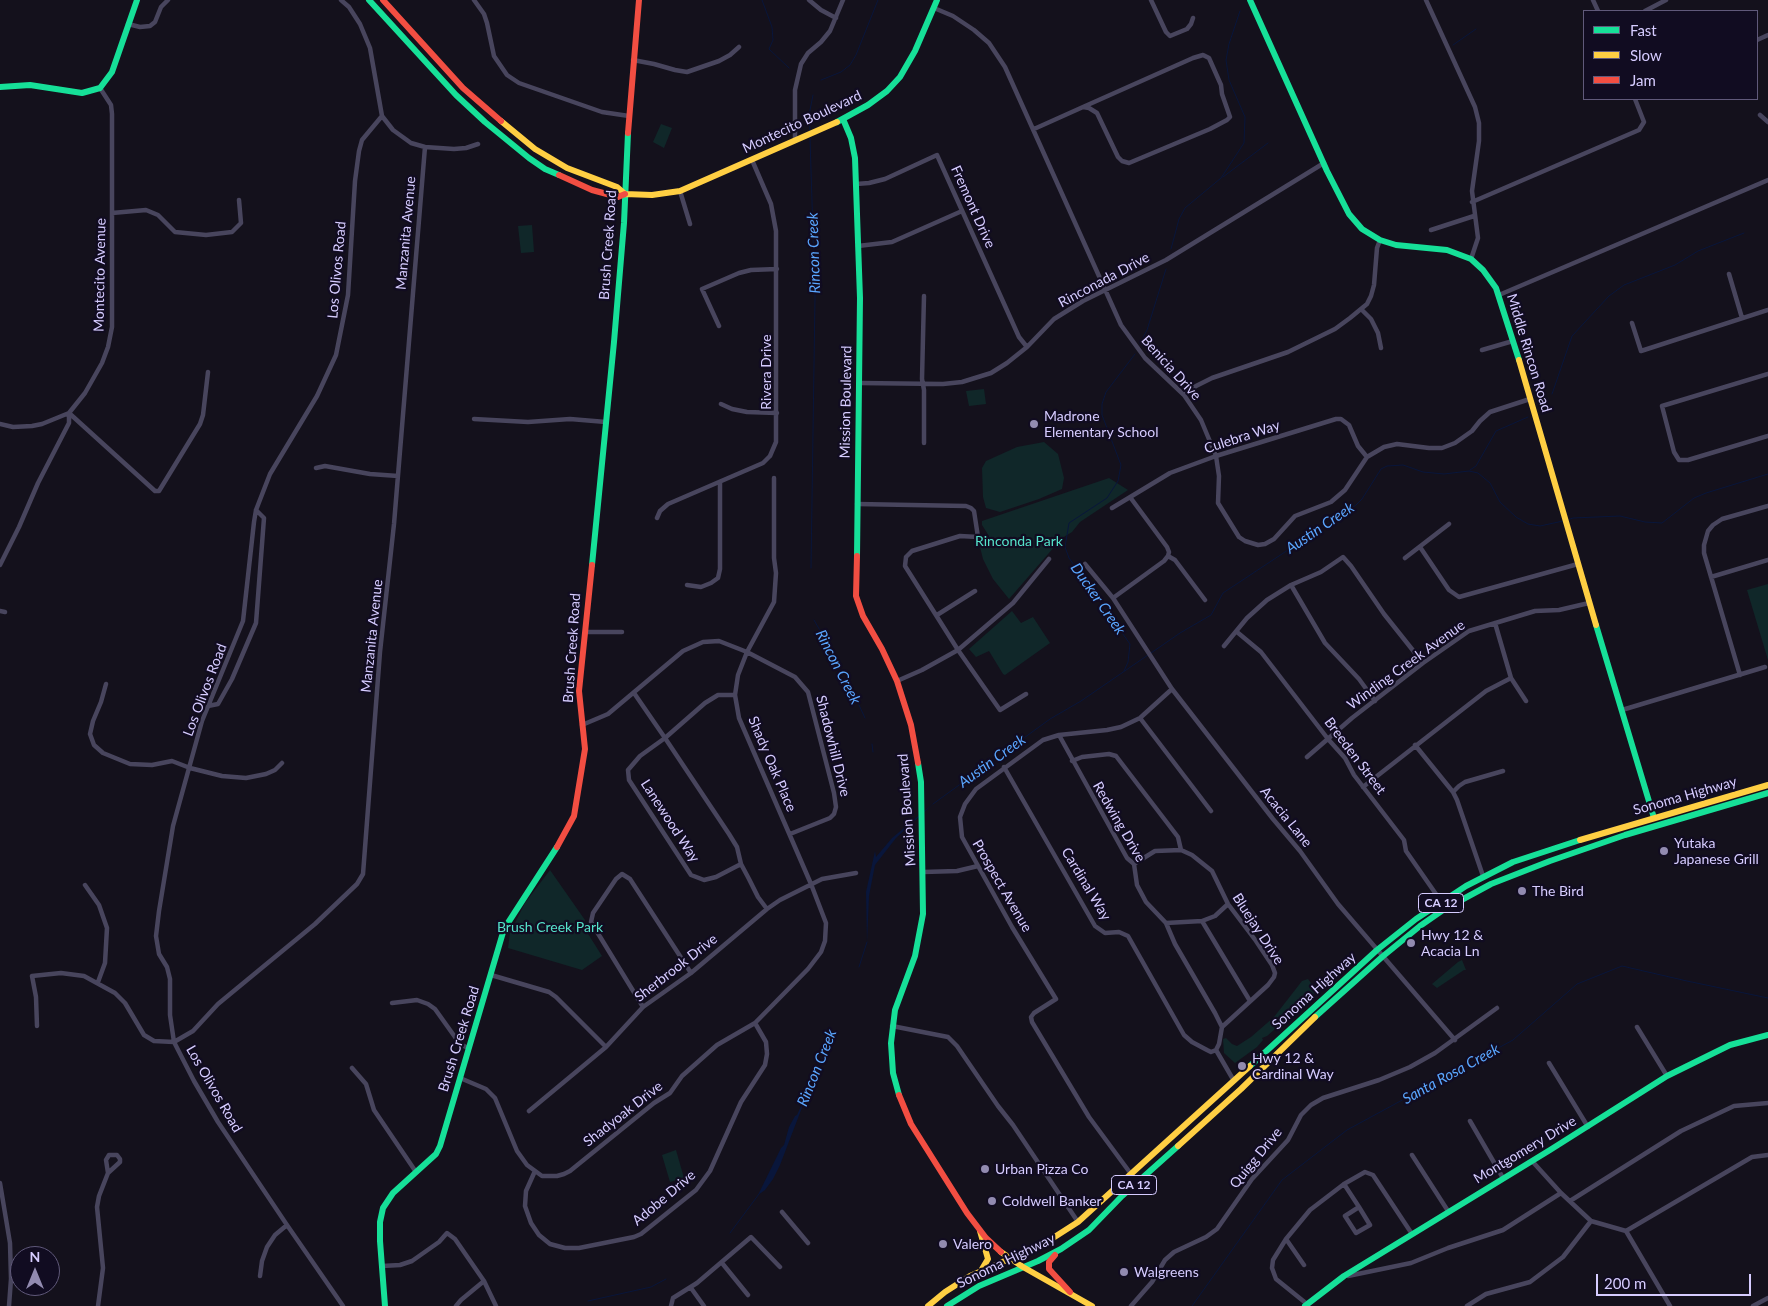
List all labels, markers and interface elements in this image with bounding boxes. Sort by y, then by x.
legend [1583,10,1758,100]
text: Fast [1630,21,1657,39]
text: Slow [1630,46,1662,64]
text: Jam [1630,71,1656,89]
street label: Montecito Boulevard [740,87,864,157]
street label: Fremont Drive [947,163,999,251]
street label: Manzanita Avenue [393,176,419,290]
street label: Brush Creek Road [596,190,620,300]
water label: Rincon Creek [804,212,824,294]
street label: Montecito Avenue [91,218,109,332]
street label: Los Olivos Road [324,221,350,319]
street label: Rinconada Drive [1056,249,1152,311]
street label: Middle Rincon Road [1503,292,1555,414]
street label: Benicia Drive [1137,332,1205,404]
street label: Rivera Drive [758,334,774,410]
street label: Mission Boulevard [837,345,855,459]
place label: Madrone Elementary School [1044,408,1158,441]
street label: Culebra Way [1202,417,1282,457]
marker: Madrone Elementary School [1028,418,1040,430]
water label: Austin Creek [1282,499,1358,557]
park label: Rinconda Park [975,533,1063,549]
water label: Ducker Creek [1067,560,1129,638]
street label: Manzanita Avenue [358,578,386,694]
street label: Brush Creek Road [560,593,584,703]
street label: Winding Creek Avenue [1344,617,1468,713]
water label: Rincon Creek [811,627,865,707]
street label: Los Olivos Road [180,641,230,739]
street label: Shadowhill Drive [812,694,854,798]
street label: Shady Oak Place [744,714,800,814]
street label: Breeden Street [1321,714,1389,798]
water label: Austin Creek [955,731,1029,791]
street label: Mission Boulevard [895,753,919,867]
street label: Sonoma Highway [1631,773,1739,819]
street label: Lanewood Way [637,777,703,865]
street label: Redwing Drive [1089,779,1149,865]
street label: Acacia Lane [1257,783,1315,851]
place label: Yutaka Japanese Grill [1674,835,1759,868]
street label: Prospect Avenue [969,837,1035,935]
street label: Cardinal Way [1058,845,1114,923]
marker: Yutaka Japanese Grill [1658,845,1670,857]
place label: The Bird [1532,883,1584,899]
marker: The Bird [1516,885,1528,897]
street label: Bluejay Drive [1229,890,1287,968]
road number: CA 12 [1418,894,1464,912]
park label: Brush Creek Park [497,919,603,935]
place label: Hwy 12 & Acacia Ln [1421,927,1483,960]
street label: Sherbrook Drive [631,930,721,1006]
marker: Hwy 12 & Acacia Ln [1405,937,1417,949]
street label: Sonoma Highway [1269,949,1359,1033]
street label: Brush Creek Road [435,984,483,1094]
water label: Rincon Creek [793,1027,841,1109]
water label: Santa Rosa Creek [1399,1040,1503,1108]
street label: Los Olivos Road [182,1043,246,1135]
place label: Hwy 12 & Cardinal Way [1252,1050,1334,1082]
marker: Hwy 12 & Cardinal Way [1236,1060,1248,1072]
street label: Shadyoak Drive [580,1078,666,1150]
street label: Montgomery Drive [1471,1113,1579,1187]
street label: Quigg Drive [1226,1124,1286,1192]
place label: Urban Pizza Co [995,1161,1088,1177]
marker: Urban Pizza Co [979,1163,991,1175]
street label: Adobe Drive [629,1167,699,1229]
road number: CA 12 [1112,1176,1156,1194]
place label: Coldwell Banker [1002,1193,1102,1209]
marker: Coldwell Banker [986,1195,998,1207]
street label: Sonoma Highway [954,1230,1058,1292]
place label: Valero [953,1236,992,1252]
marker: Valero [937,1238,949,1250]
north arrow [10,1246,60,1296]
text: N [30,1248,40,1265]
place label: Walgreens [1134,1264,1199,1280]
scale bar [1598,1264,1753,1296]
marker: Walgreens [1118,1266,1130,1278]
text: 200 m [1604,1274,1646,1292]

